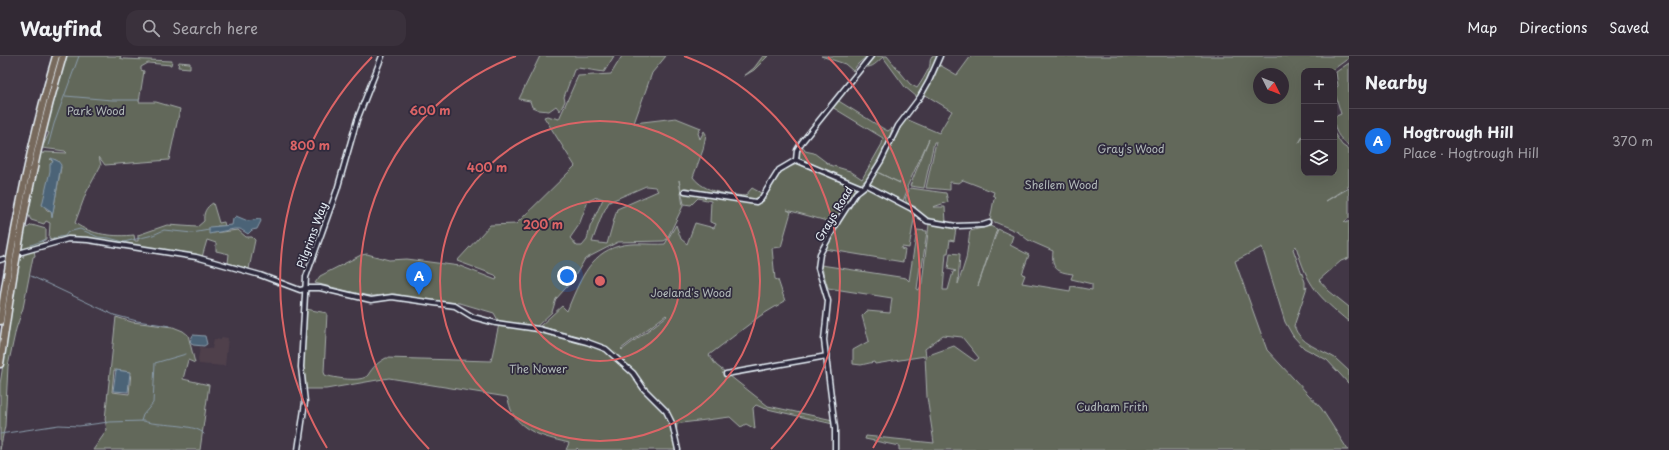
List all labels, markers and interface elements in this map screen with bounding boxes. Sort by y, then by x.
search box [126,10,406,46]
text: Wayfind [20,14,102,42]
text: Search here [172,16,258,39]
icon: search [140,17,162,39]
text: Map [1467,17,1497,38]
text: Directions [1519,17,1587,38]
text: Saved [1609,17,1649,38]
north arrow [1253,68,1289,104]
map controls [1301,68,1337,176]
button: + [1301,68,1337,104]
text: Nearby [1365,69,1427,95]
text: 600 m [410,101,450,119]
park label: Park Wood [67,102,125,119]
button: − [1301,104,1337,140]
text: Hogtrough Hill [1403,120,1513,143]
text: A [1373,131,1383,150]
text: 370 m [1612,131,1653,150]
text: 800 m [290,136,330,154]
park label: Gray's Wood [1097,140,1165,157]
button: layers [1301,140,1337,176]
text: Place · Hogtrough Hill [1403,143,1539,162]
text: 400 m [467,158,507,176]
park label: Shellem Wood [1024,176,1098,193]
street label: Grays Road [810,183,857,245]
street label: Pilgrims Way [292,199,331,270]
text: 200 m [523,215,563,233]
pin: A [406,262,432,295]
your location [557,266,577,286]
centre of rings [593,274,607,288]
park label: Joeland's Wood [650,284,732,301]
park label: The Nower [509,360,568,377]
park label: Cudham Frith [1076,398,1148,415]

